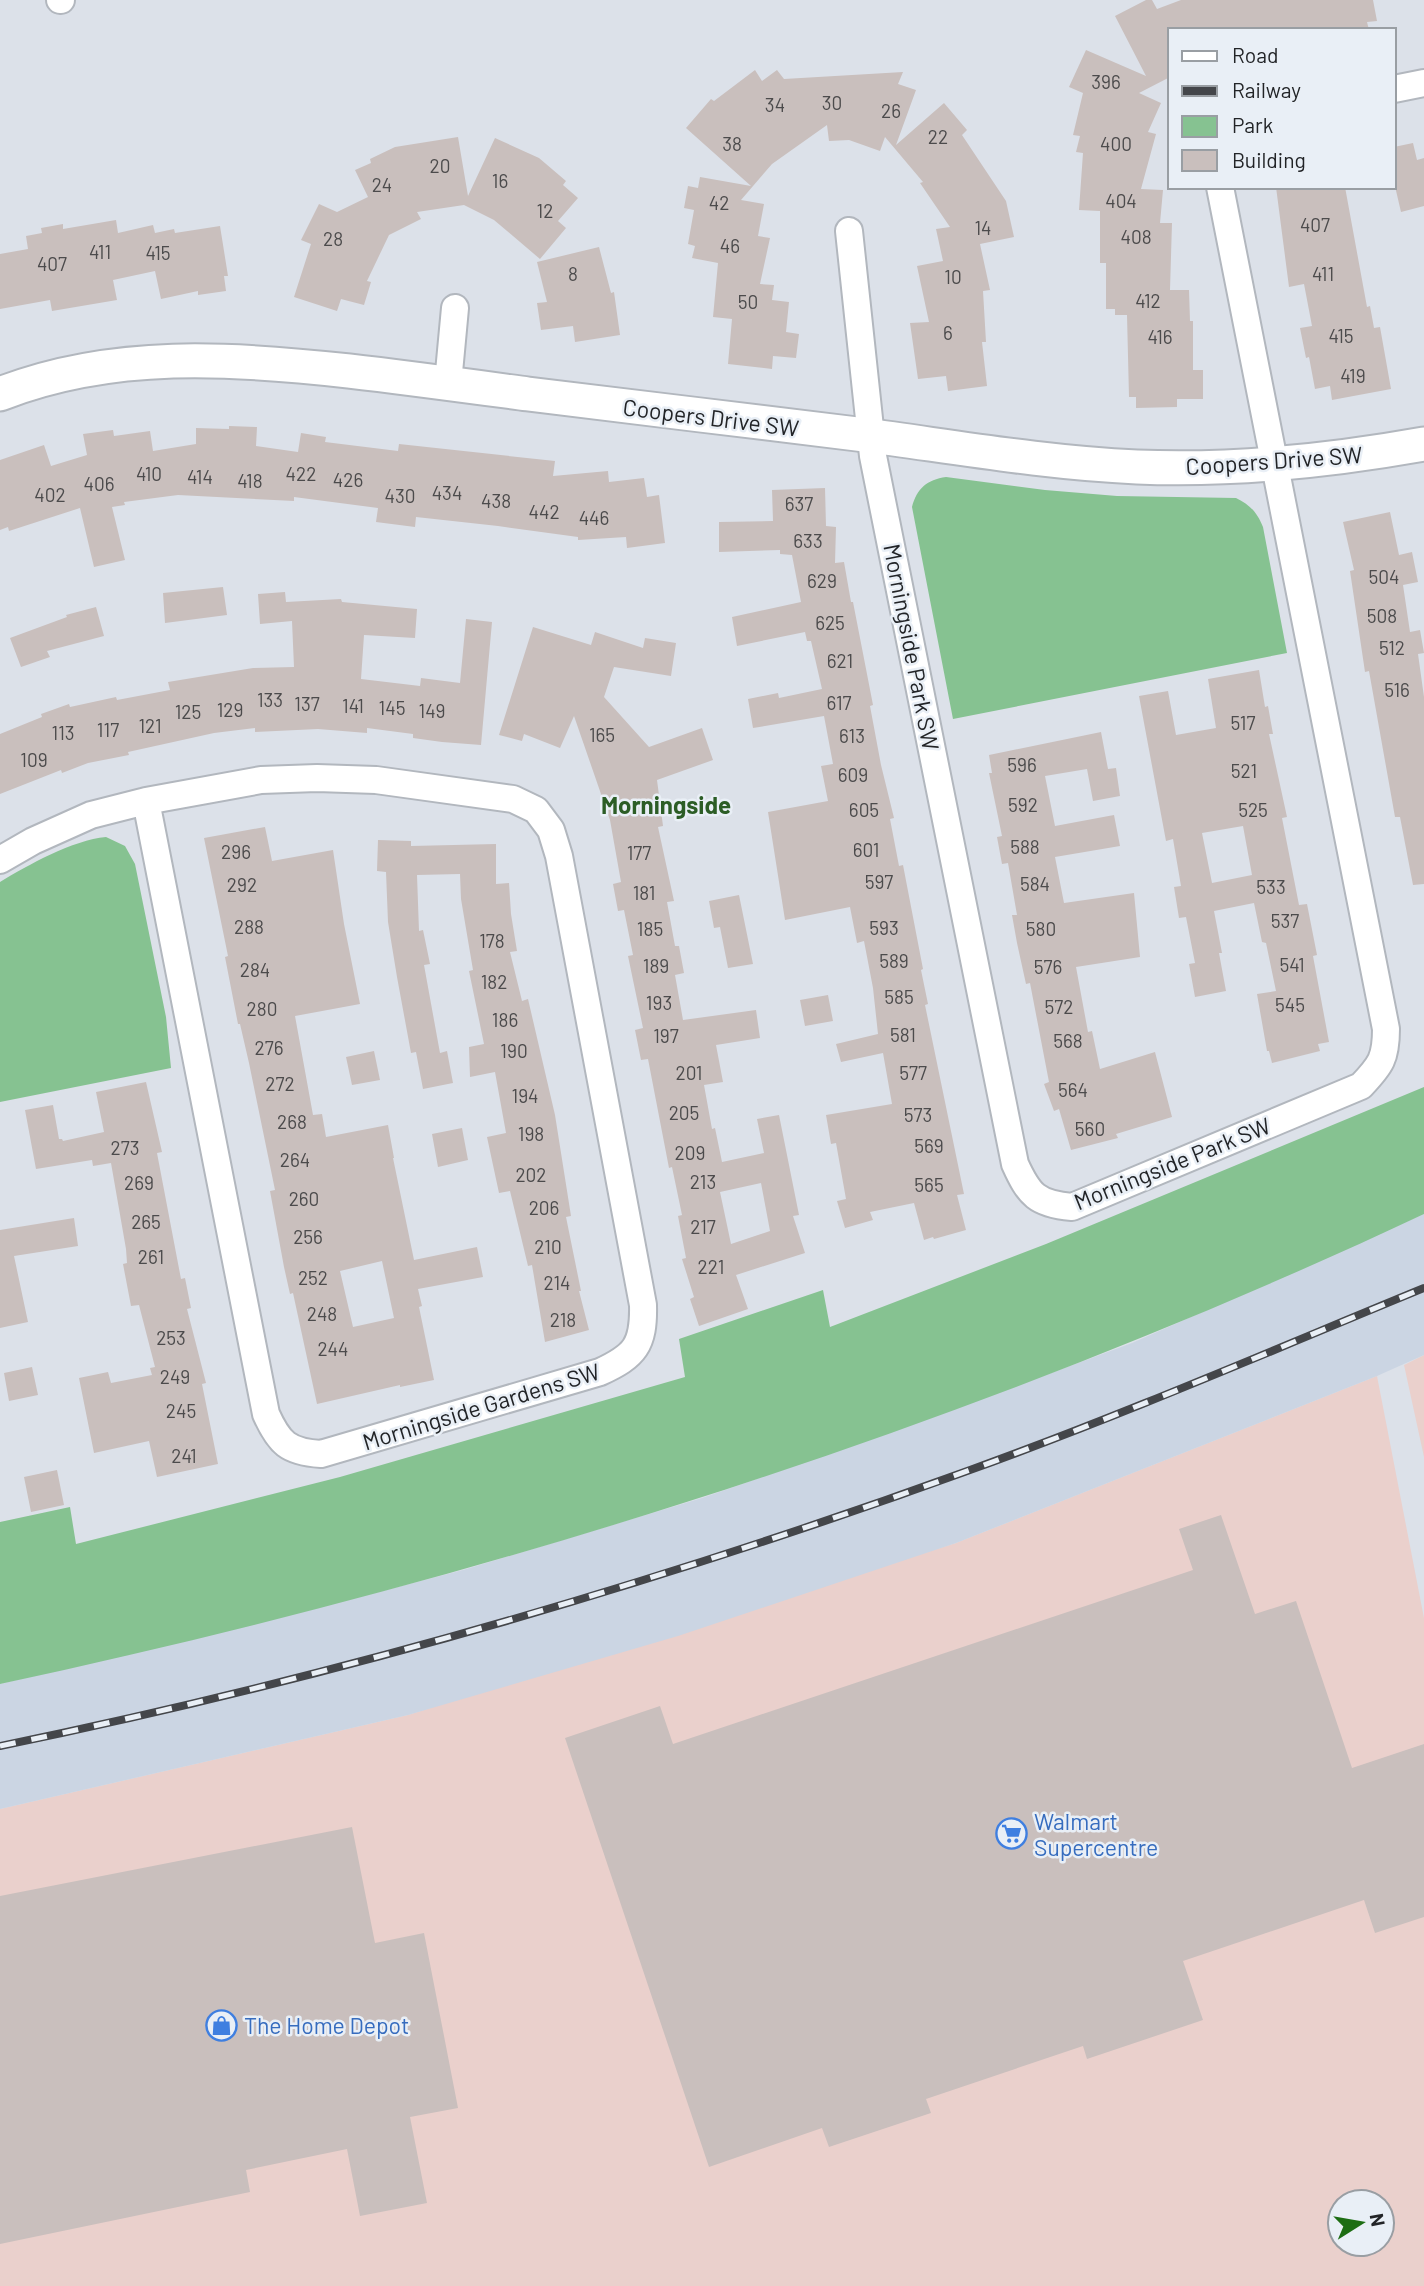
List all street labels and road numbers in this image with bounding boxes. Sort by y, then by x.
street label: Coopers Drive SW [621,392,801,442]
street label: Coopers Drive SW [1185,440,1363,480]
street label: Morningside Park SW [878,541,946,753]
street label: Morningside Park SW [1070,1111,1274,1215]
street label: Morningside Gardens SW [359,1357,603,1455]

